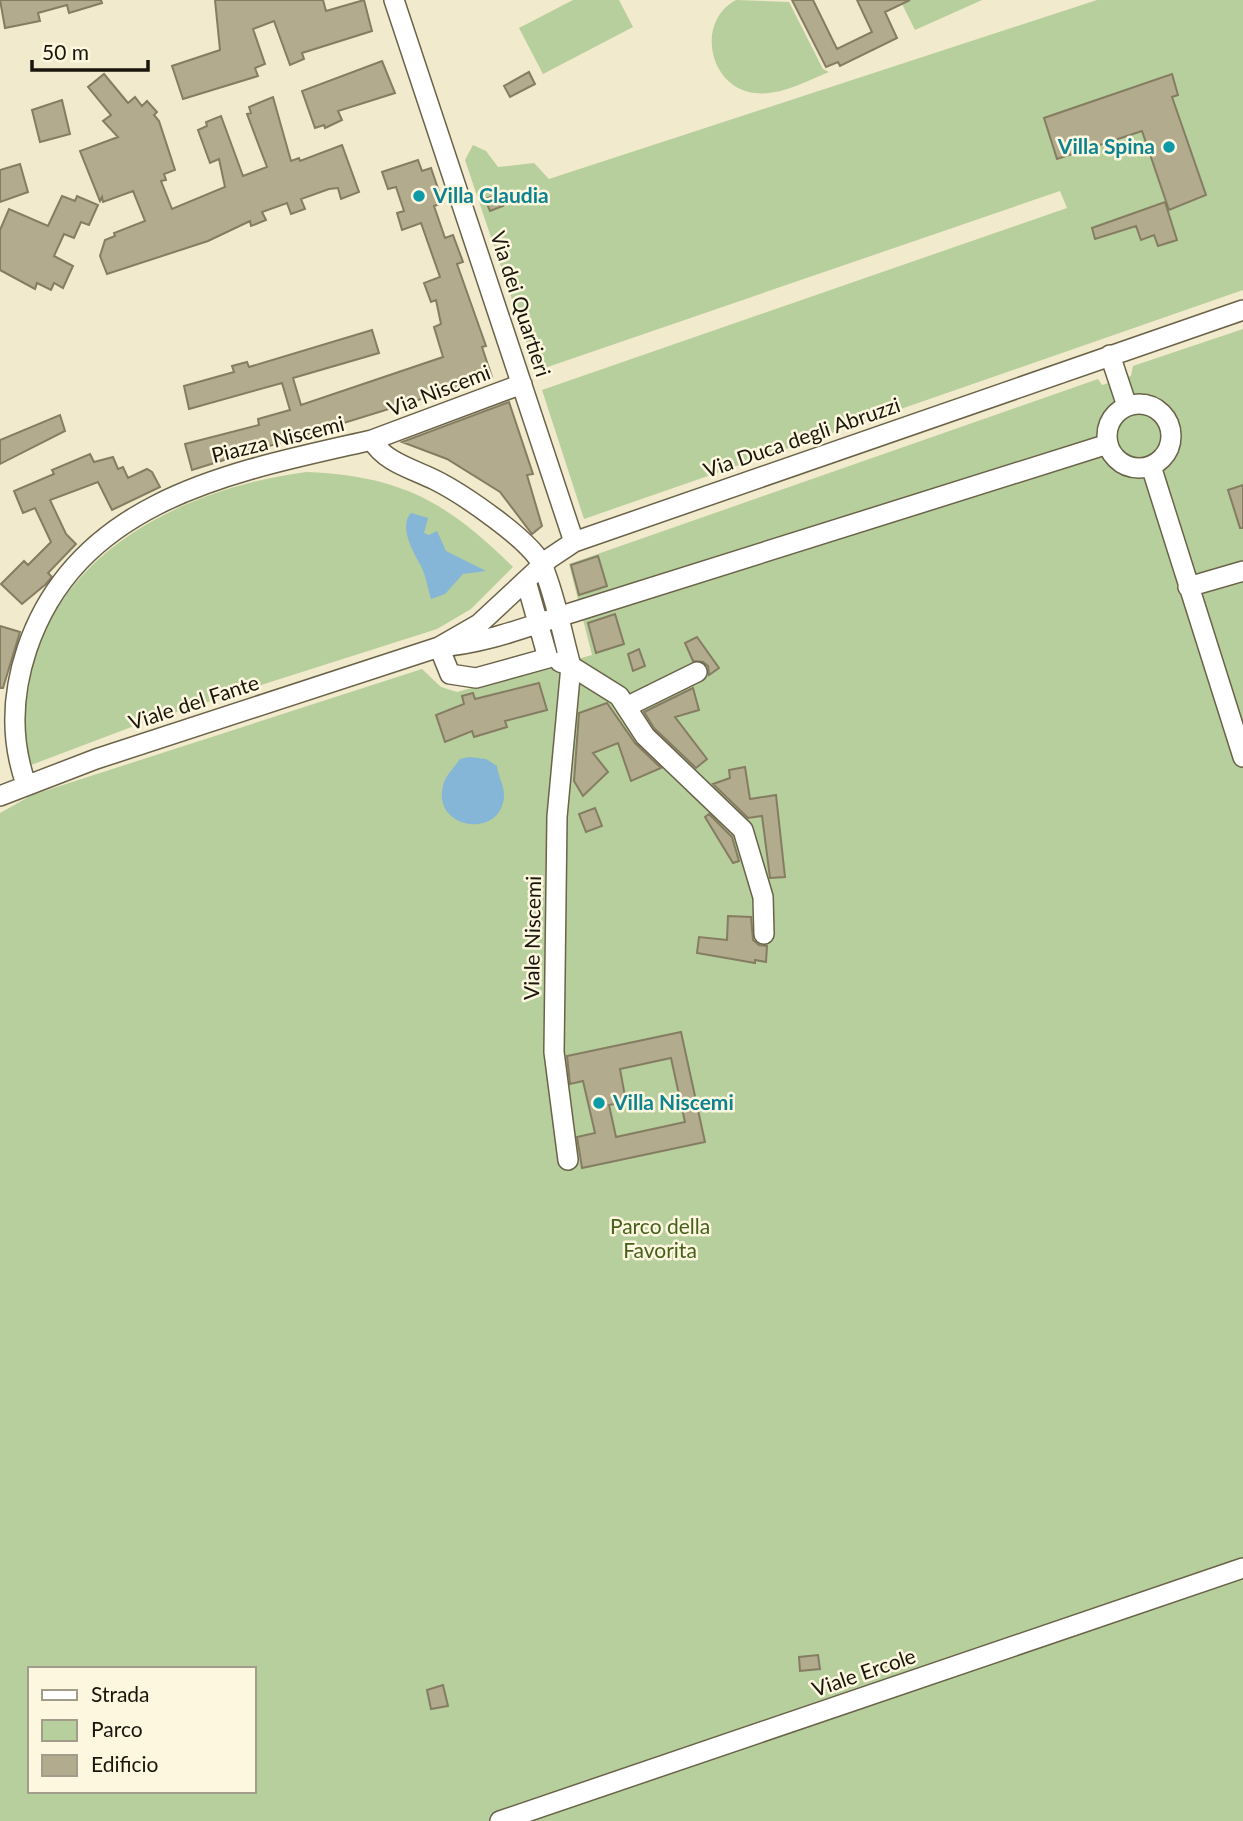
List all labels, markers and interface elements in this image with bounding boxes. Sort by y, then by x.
scale bar [32,28,147,72]
text: 50 m [42,39,89,64]
place label: Villa Spina [1057,133,1155,158]
marker: Villa Spina [1161,139,1177,155]
place label: Villa Claudia [432,182,549,207]
marker: Villa Claudia [411,188,427,204]
street label: Via dei Quartieri [486,228,557,379]
street label: Via Niscemi [383,359,494,421]
street label: Via Duca degli Abruzzi [700,391,903,482]
street label: Piazza Niscemi [209,410,347,467]
street label: Viale del Fante [125,669,262,734]
street label: Viale Niscemi [518,876,545,1000]
place label: Villa Niscemi [612,1089,734,1114]
marker: Villa Niscemi [591,1095,607,1111]
park label: Parco della Favorita [610,1213,710,1262]
street label: Viale Ercole [808,1642,919,1701]
legend [28,1667,256,1793]
text: Strada [91,1681,150,1706]
text: Parco [91,1716,143,1741]
text: Edificio [91,1751,159,1776]

